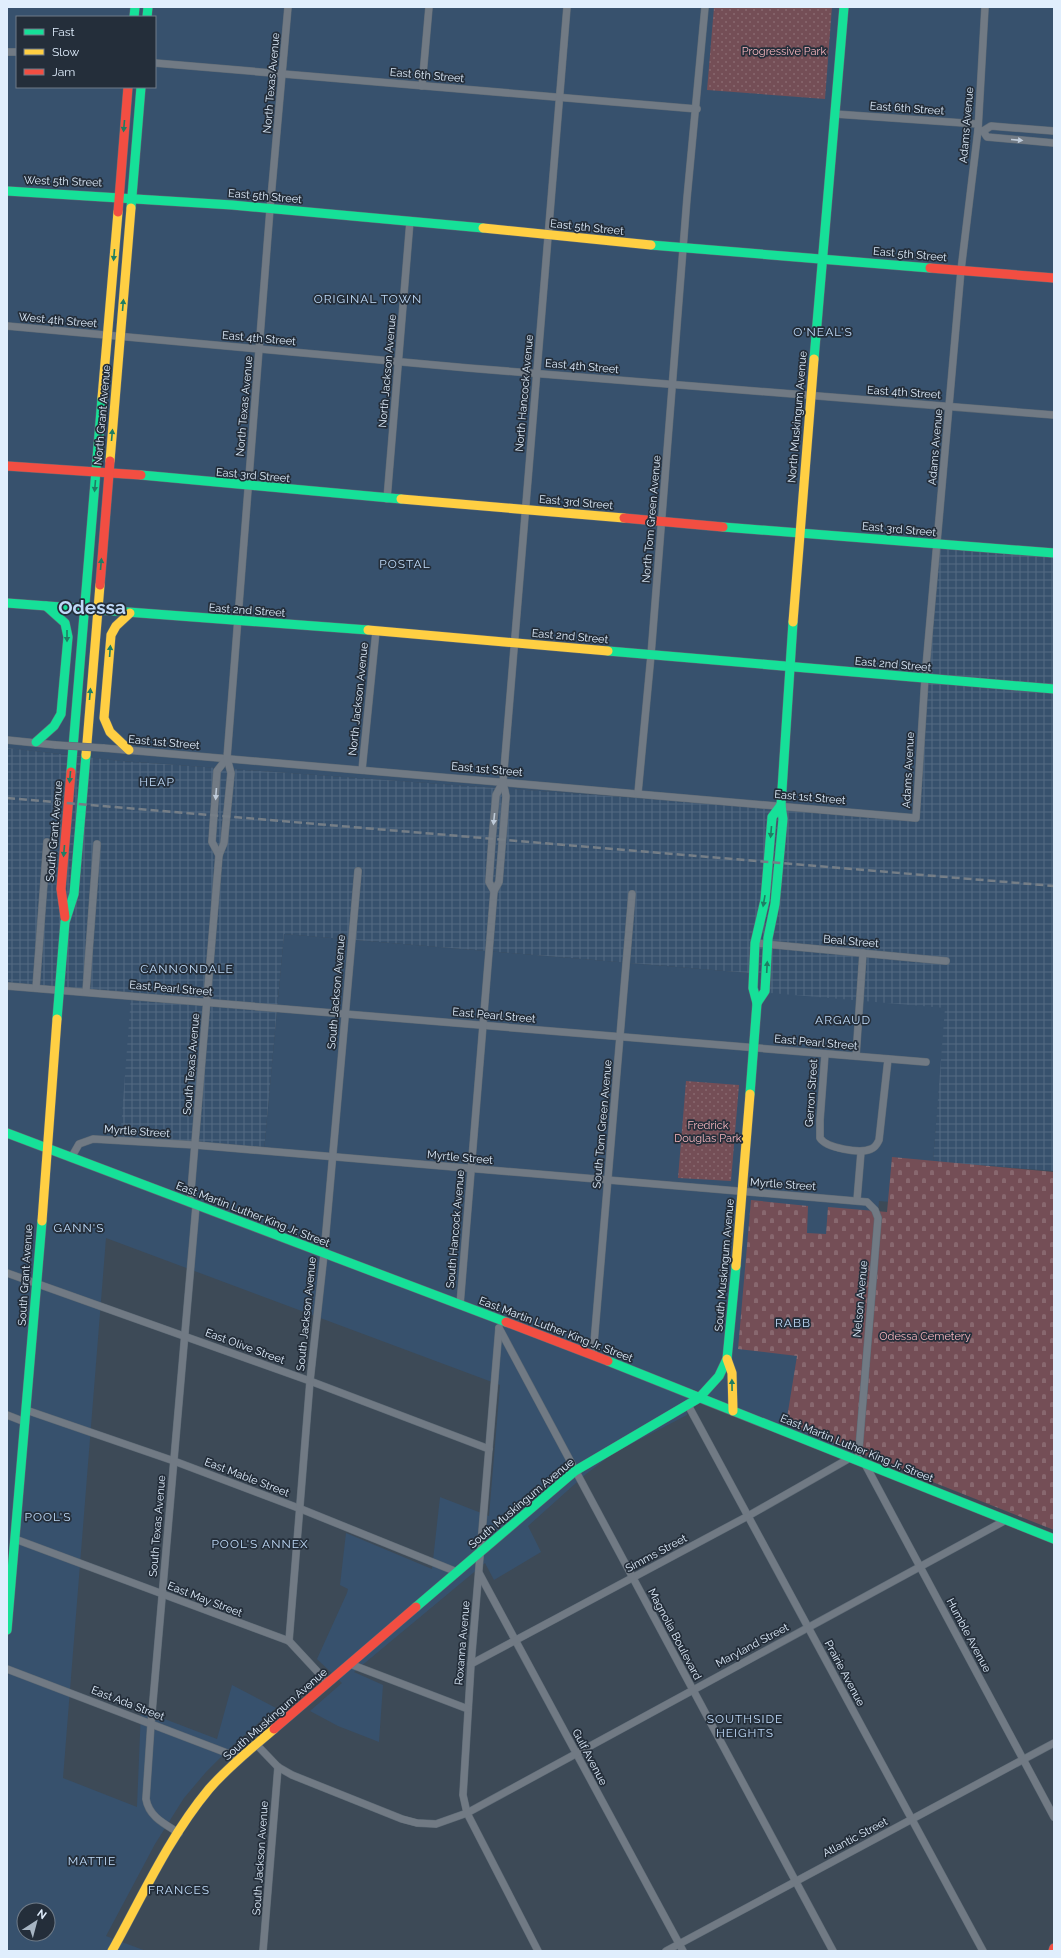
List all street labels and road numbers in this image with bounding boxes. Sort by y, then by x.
street label: North Texas Avenue [261,32,282,134]
street label: East 6th Street [389,66,465,85]
street label: Adams Avenue [957,86,976,164]
street label: East 6th Street [869,99,945,118]
street label: West 5th Street [24,174,103,189]
street label: East 5th Street [228,187,303,206]
street label: East 5th Street [550,217,625,238]
street label: East 5th Street [873,245,948,264]
street label: West 4th Street [18,311,98,330]
street label: North Jackson Avenue [376,313,399,428]
street label: East 4th Street [222,329,297,348]
street label: North Hancock Avenue [513,333,536,452]
street label: North Muskingum Avenue [785,350,810,484]
street label: North Texas Avenue [234,355,255,457]
street label: East 4th Street [545,357,620,376]
street label: North Grant Avenue [92,364,113,466]
street label: East 4th Street [867,383,942,402]
street label: Adams Avenue [926,408,945,486]
street label: North Tom Green Avenue [639,454,664,584]
street label: East 3rd Street [215,466,291,485]
street label: East 3rd Street [538,493,614,512]
street label: East 3rd Street [861,520,937,539]
street label: East 2nd Street [208,601,286,620]
street label: East 2nd Street [531,627,609,646]
street label: North Jackson Avenue [346,641,371,756]
street label: East 2nd Street [854,655,932,674]
street label: Adams Avenue [900,731,917,809]
street label: East 1st Street [128,733,200,752]
street label: East 1st Street [451,760,523,779]
street label: South Grant Avenue [44,779,65,882]
street label: East 1st Street [774,788,846,807]
street label: Beal Street [823,933,880,950]
street label: South Jackson Avenue [325,934,348,1050]
street label: East Pearl Street [129,978,213,999]
street label: East Pearl Street [452,1005,536,1026]
street label: South Texas Avenue [181,1012,202,1115]
street label: East Pearl Street [774,1032,858,1053]
street label: Gerron Street [803,1058,820,1127]
street label: South Tom Green Avenue [590,1059,615,1189]
street label: Myrtle Street [104,1123,171,1140]
street label: Myrtle Street [427,1148,494,1167]
street label: South Hancock Avenue [444,1169,467,1289]
street label: Myrtle Street [750,1176,817,1193]
street label: East Martin Luther King Jr. Street [174,1179,332,1250]
street label: South Muskingum Avenue [712,1198,737,1332]
street label: South Grant Avenue [15,1223,36,1326]
street label: South Jackson Avenue [294,1256,319,1372]
street label: Nelson Avenue [851,1259,870,1338]
street label: East Martin Luther King Jr. Street [477,1294,635,1365]
street label: East Olive Street [203,1326,287,1367]
street label: East Martin Luther King Jr. Street [778,1412,935,1485]
street label: East Mable Street [203,1455,291,1500]
street label: South Muskingum Avenue [466,1455,577,1551]
street label: South Texas Avenue [147,1474,168,1577]
street label: Simms Street [623,1532,690,1575]
street label: East May Street [166,1579,244,1620]
street label: Magnolia Boulevard [645,1586,704,1682]
street label: Humble Avenue [944,1596,994,1675]
street label: Roxanna Avenue [452,1600,473,1686]
street label: Maryland Street [713,1621,791,1670]
street label: Prairie Avenue [822,1638,868,1709]
street label: South Muskingum Avenue [221,1665,330,1763]
street label: East Ada Street [89,1684,167,1724]
street label: Gulf Avenue [569,1727,610,1788]
street label: South Jackson Avenue [250,1800,271,1916]
street label: Atlantic Street [821,1815,890,1860]

